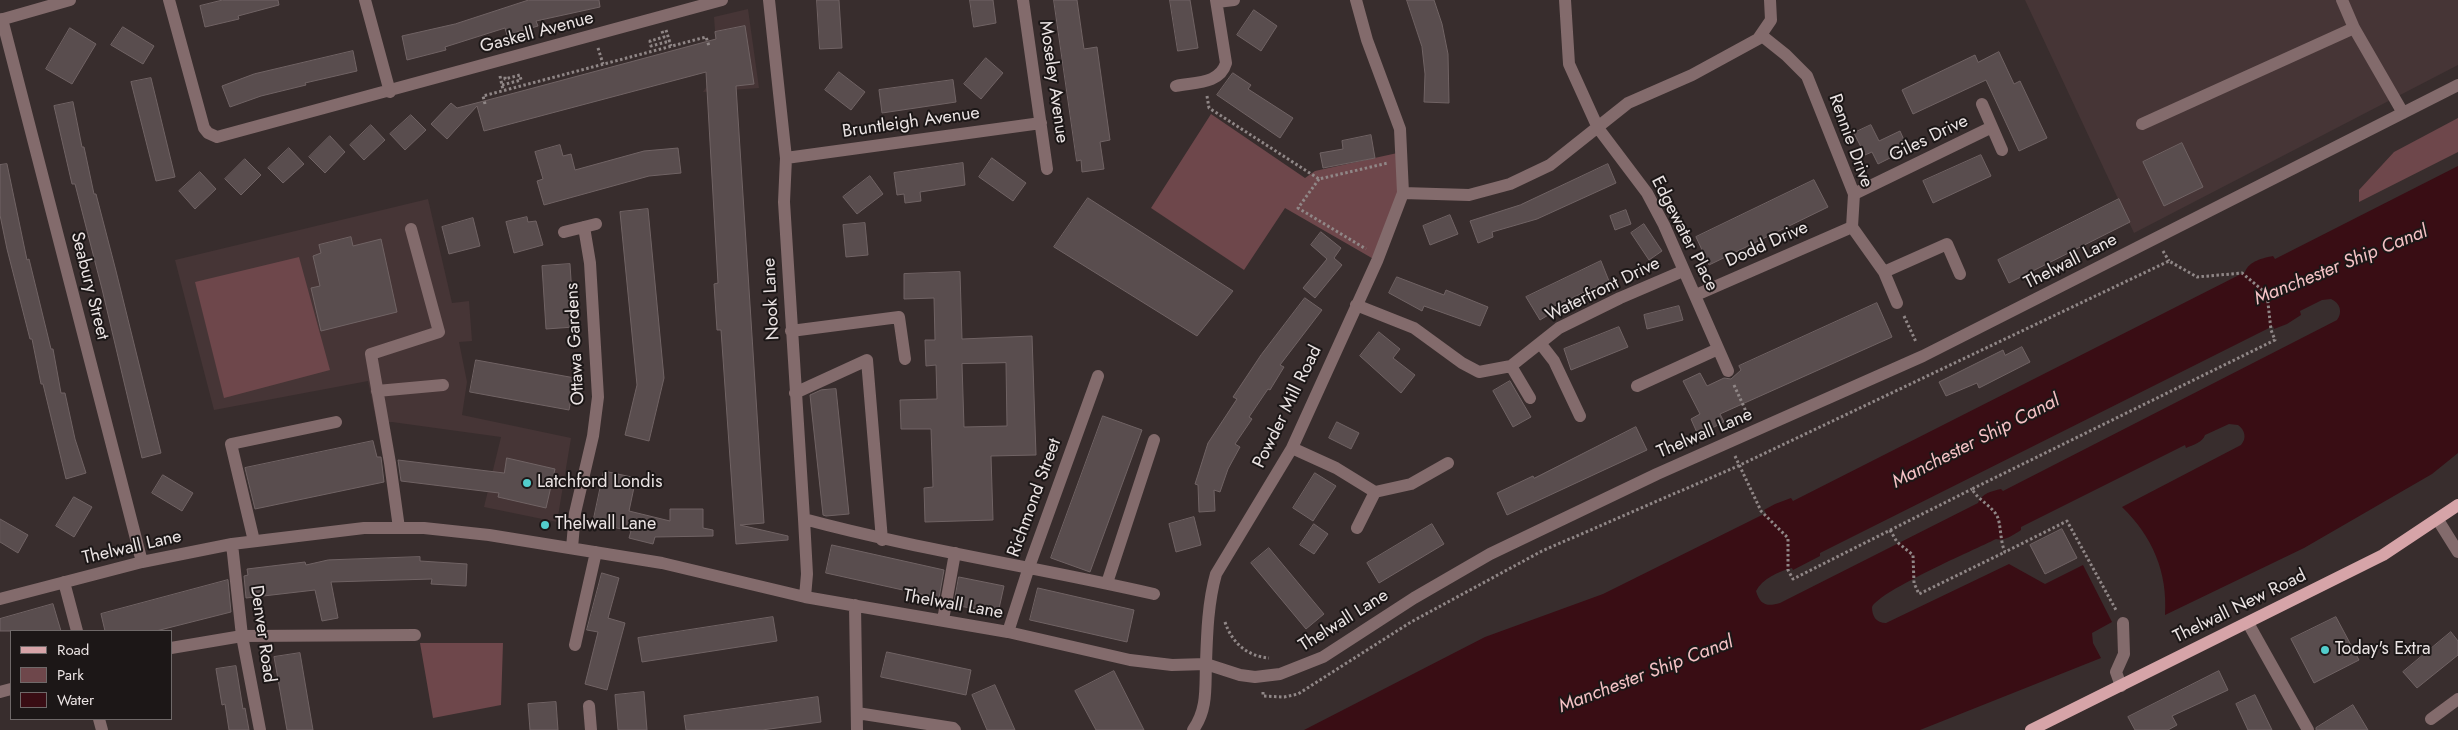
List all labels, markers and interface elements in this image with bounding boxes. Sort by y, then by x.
street label: Gaskell Avenue [478,7,596,59]
street label: Moseley Avenue [1034,19,1072,145]
street label: Rennie Drive [1823,91,1877,191]
street label: Bruntleigh Avenue [841,103,981,143]
street label: Giles Drive [1886,111,1972,167]
street label: Edgewater Place [1646,173,1722,295]
street label: Dodd Drive [1722,217,1812,273]
water label: Manchester Ship Canal [2251,221,2431,311]
street label: Thelwall Lane [2021,229,2121,295]
street label: Seabury Street [65,230,113,342]
street label: Waterfront Drive [1542,253,1664,327]
street label: Nook Lane [759,257,785,341]
street label: Ottawa Gardens [562,282,590,406]
street label: Powder Mill Road [1249,342,1327,472]
water label: Manchester Ship Canal [1888,390,2064,494]
street label: Thelwall Lane [1654,404,1756,464]
street label: Richmond Street [1004,436,1066,560]
place label: Latchford Londis [537,472,663,494]
marker: Latchford Londis [521,477,533,489]
place label: Thelwall Lane [555,514,656,536]
marker: Thelwall Lane [539,519,551,531]
street label: Thelwall Lane [80,526,184,570]
street label: Thelwall New Road [2170,565,2310,649]
street label: Denver Road [244,584,280,684]
street label: Thelwall Lane [1295,585,1393,657]
street label: Thelwall Lane [901,586,1005,624]
legend [10,630,172,720]
water label: Manchester Ship Canal [1556,631,1736,719]
text: Road [57,639,89,661]
place label: Today's Extra [2335,639,2431,661]
marker: Today's Extra [2319,644,2331,656]
text: Park [57,664,84,686]
text: Water [57,689,94,711]

